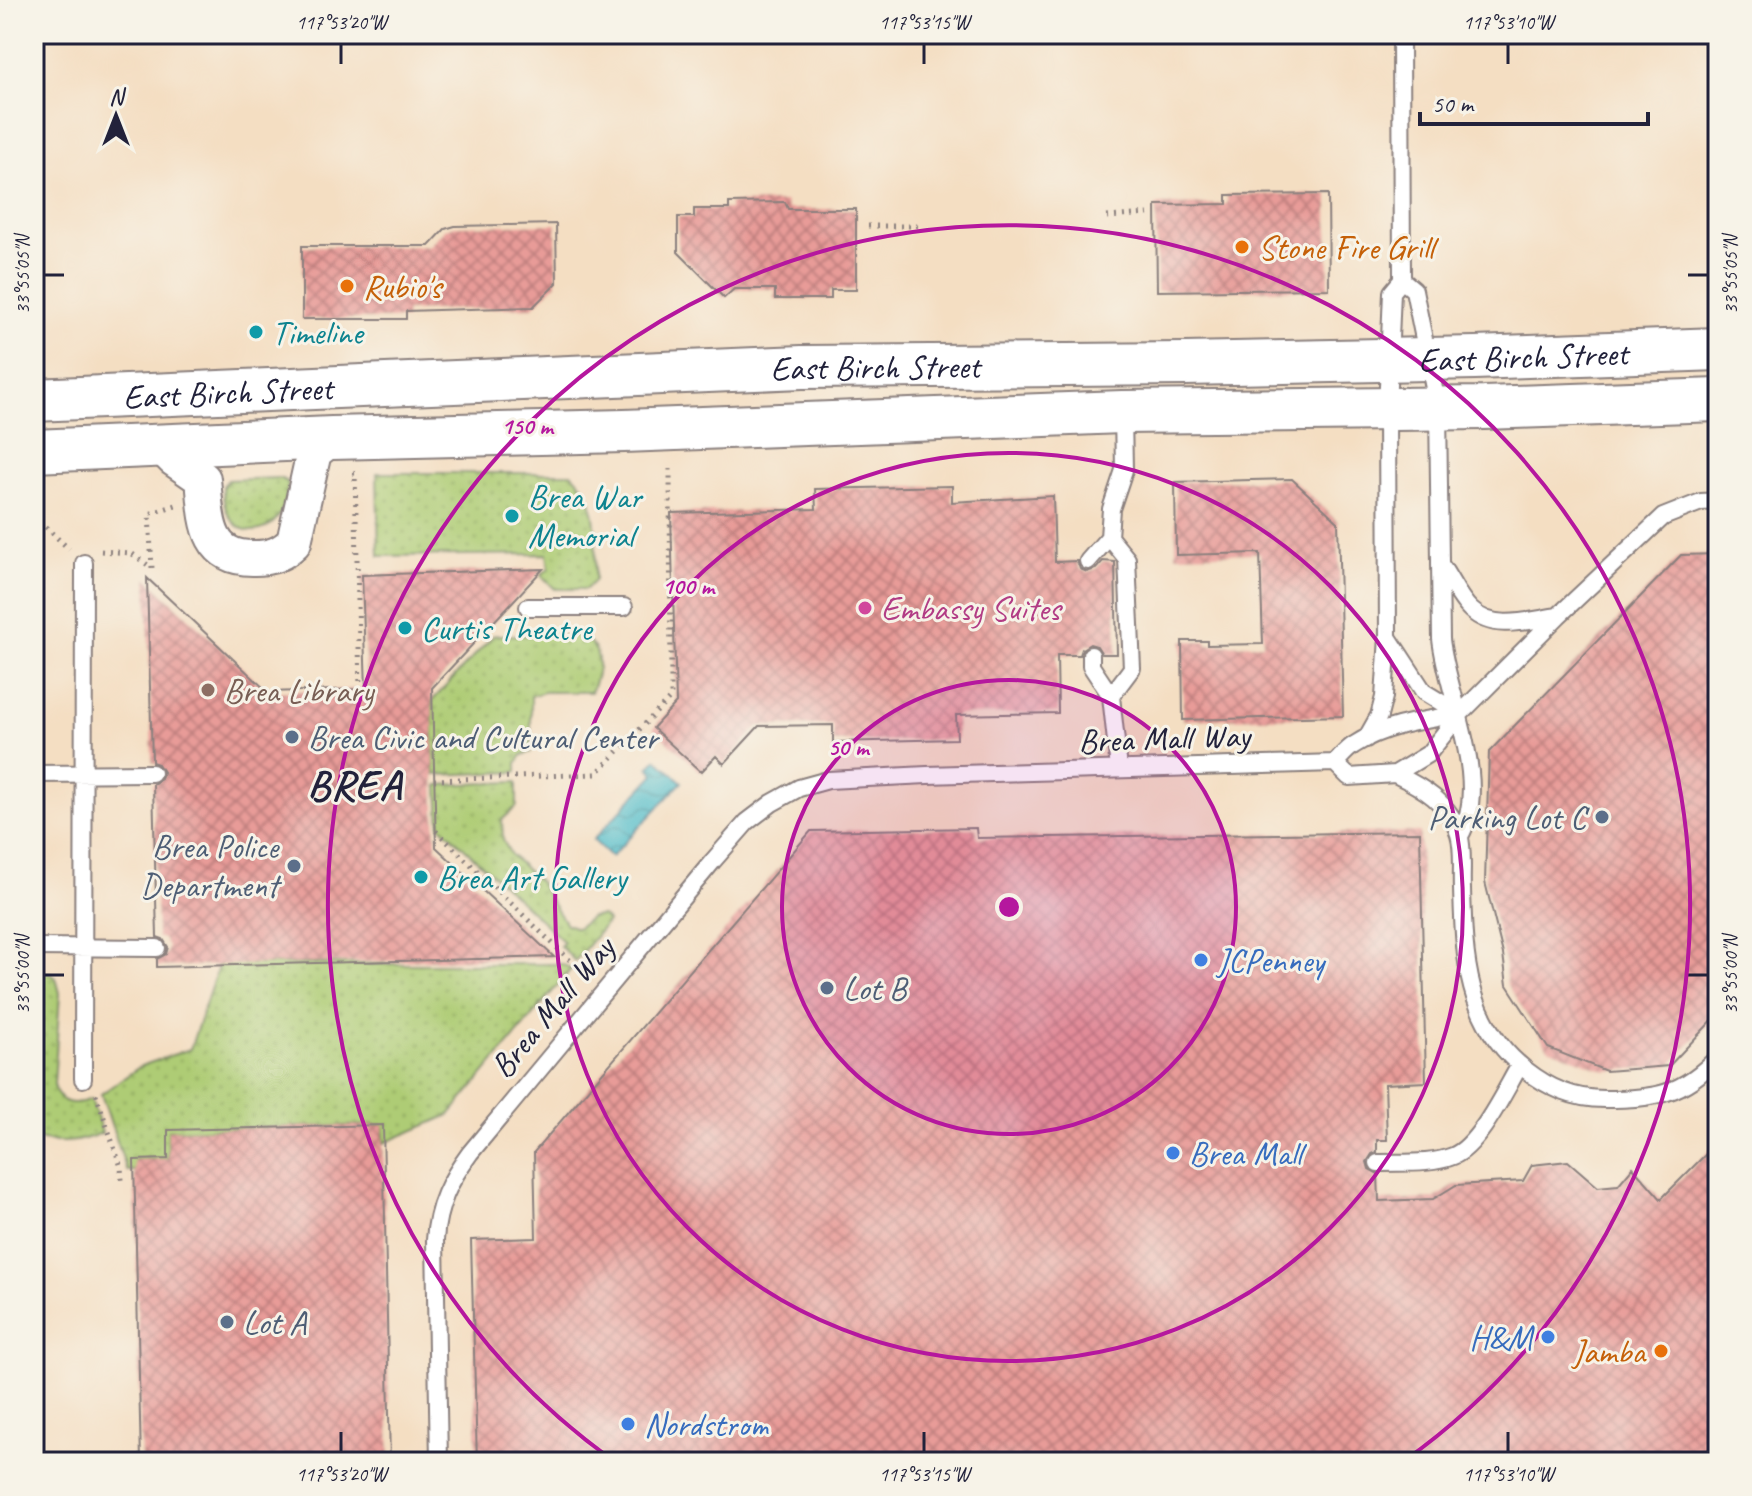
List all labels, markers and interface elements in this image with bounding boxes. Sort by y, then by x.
text: 117°53'20"W [296,10,390,35]
text: 117°53'15"W [879,10,973,35]
text: 117°53'10"W [1463,10,1557,35]
north arrow [76,76,156,156]
scale bar [1420,76,1648,126]
text: N [109,83,126,111]
text: 50 m [1432,89,1475,119]
place label: Stone Fire Grill [1258,226,1440,269]
text: 33°55'05"N [10,233,35,314]
text: 33°55'05"N [1718,233,1743,314]
marker: Stone Fire Grill [1233,238,1251,256]
place label: Rubio's [363,265,445,308]
marker: Rubio's [338,277,356,295]
place label: Timeline [272,311,365,354]
marker: Timeline [247,323,265,341]
street label: East Birch Street [1418,331,1632,381]
street label: East Birch Street [770,344,984,390]
street label: East Birch Street [122,366,337,418]
text: 150 m [501,411,555,441]
place label: Brea War Memorial [528,475,644,557]
marker: Brea War Memorial [503,507,521,525]
text: 100 m [662,571,716,601]
place label: Embassy Suites [881,587,1063,630]
marker: Embassy Suites [856,599,874,617]
place label: Curtis Theatre [421,607,593,650]
marker: Curtis Theatre [396,619,414,637]
place label: Brea Library [224,669,376,712]
marker: Brea Library [199,681,217,699]
street label: Brea Mall Way [1078,713,1253,762]
place label: Brea Civic and Cultural Center [308,716,660,759]
marker: Brea Civic and Cultural Center [283,728,301,746]
text: 50 m [828,732,871,762]
district label: BREA [307,759,403,812]
place label: Parking Lot C [1428,796,1591,839]
marker: Parking Lot C [1593,808,1611,826]
place label: Brea Police Department [140,825,283,907]
place label: Brea Art Gallery [437,856,629,899]
marker: Brea Police Department [285,857,303,875]
marker: Brea Art Gallery [412,868,430,886]
centre of rings [995,893,1023,921]
street label: Brea Mall Way [480,926,625,1086]
text: 33°55'00"N [10,933,35,1014]
text: 33°55'00"N [1718,933,1743,1014]
place label: JCPenney [1215,939,1327,982]
marker: JCPenney [1192,951,1210,969]
place label: Lot B [843,967,909,1010]
marker: Lot B [818,979,836,997]
place label: Brea Mall [1189,1132,1308,1175]
marker: Brea Mall [1164,1144,1182,1162]
place label: Lot A [243,1301,308,1344]
marker: Lot A [218,1313,236,1331]
place label: H&M [1469,1316,1536,1359]
marker: H&M [1539,1328,1557,1346]
place label: Jamba [1571,1330,1647,1373]
marker: Jamba [1652,1342,1670,1360]
place label: Nordstrom [644,1403,769,1446]
marker: Nordstrom [619,1415,637,1433]
text: 117°53'20"W [296,1462,390,1487]
text: 117°53'15"W [879,1462,973,1487]
text: 117°53'10"W [1463,1462,1557,1487]

